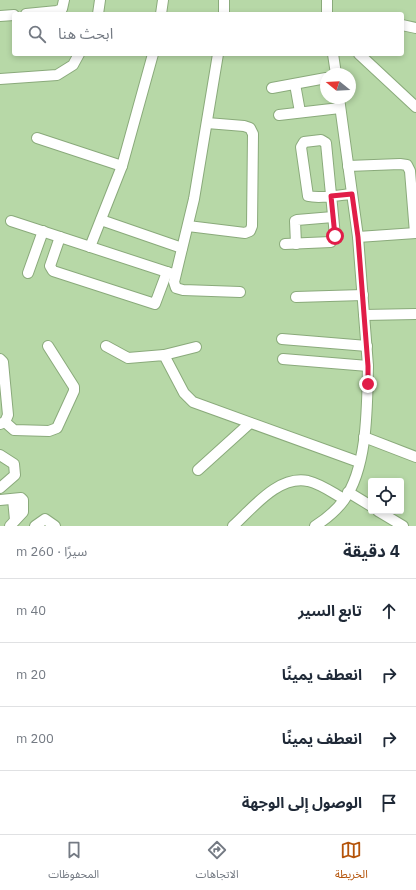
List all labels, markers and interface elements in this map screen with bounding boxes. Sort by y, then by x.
search box [12,12,404,56]
icon: search [26,23,48,45]
text: ابحث هنا [58,24,113,43]
north arrow [320,68,356,104]
route start [326,227,344,245]
route end [359,375,377,393]
map controls [368,478,404,514]
button: locate [368,478,404,514]
text: 4 دقيقة [343,540,400,562]
text: سيرًا · 260 m [16,543,87,560]
icon: ahead [378,600,400,622]
text: تابع السير [298,601,362,620]
text: 40 m [16,602,46,619]
icon: right [378,664,400,686]
text: انعطف يمينًا [282,665,362,684]
text: 20 m [16,666,46,683]
icon: right [378,728,400,750]
text: انعطف يمينًا [282,729,362,748]
text: 200 m [16,730,54,747]
icon: arrive [378,792,400,814]
text: الوصول إلى الوجهة [242,793,362,812]
tab: المحفوظات [48,839,99,886]
tab: الاتجاهات [196,839,239,886]
tab: الخريطة [335,839,368,886]

